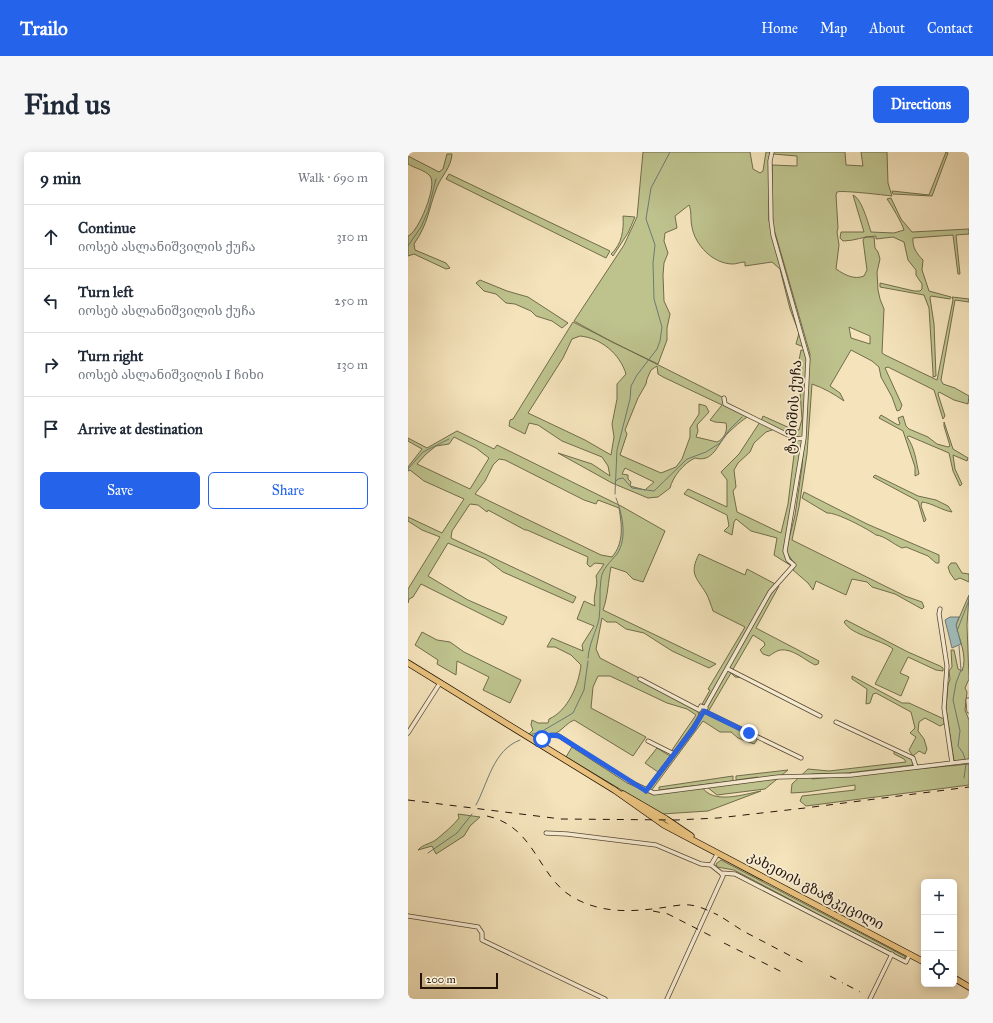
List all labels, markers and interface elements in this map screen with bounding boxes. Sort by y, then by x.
text: Trailo [20,17,68,40]
text: Home [761,20,798,37]
text: Map [820,20,847,37]
text: About [869,20,905,37]
text: Contact [927,20,973,37]
button: Directions [873,86,969,123]
text: Find us [24,87,110,122]
text: 9 min [40,168,81,189]
text: Walk · 690 m [298,170,368,186]
text: Continue [78,219,136,237]
icon: ahead [40,226,62,248]
text: 310 m [336,229,368,245]
text: იოსებ ასლანიშვილის ქუჩა [78,239,256,255]
text: Turn left [78,283,134,301]
icon: left [40,290,62,312]
text: 250 m [334,293,368,309]
text: იოსებ ასლანიშვილის ქუჩა [78,303,256,319]
text: Turn right [78,347,143,365]
icon: right [40,354,62,376]
text: 130 m [336,357,368,373]
street label: ტამიშის ქუჩა [782,359,805,455]
text: იოსებ ასლანიშვილის I ჩიხი [78,367,264,383]
icon: arrive [40,418,62,440]
text: Arrive at destination [78,420,203,438]
button: Save [40,472,200,509]
button: Share [208,472,368,509]
route end [740,724,758,742]
route start [533,730,551,748]
street label: კახეთის გზატკეცილი [745,847,887,934]
map controls [921,879,957,987]
button: + [921,879,957,915]
button: − [921,915,957,951]
button: locate [921,951,957,987]
scale bar [420,971,498,990]
text: 200 m [426,973,456,986]

